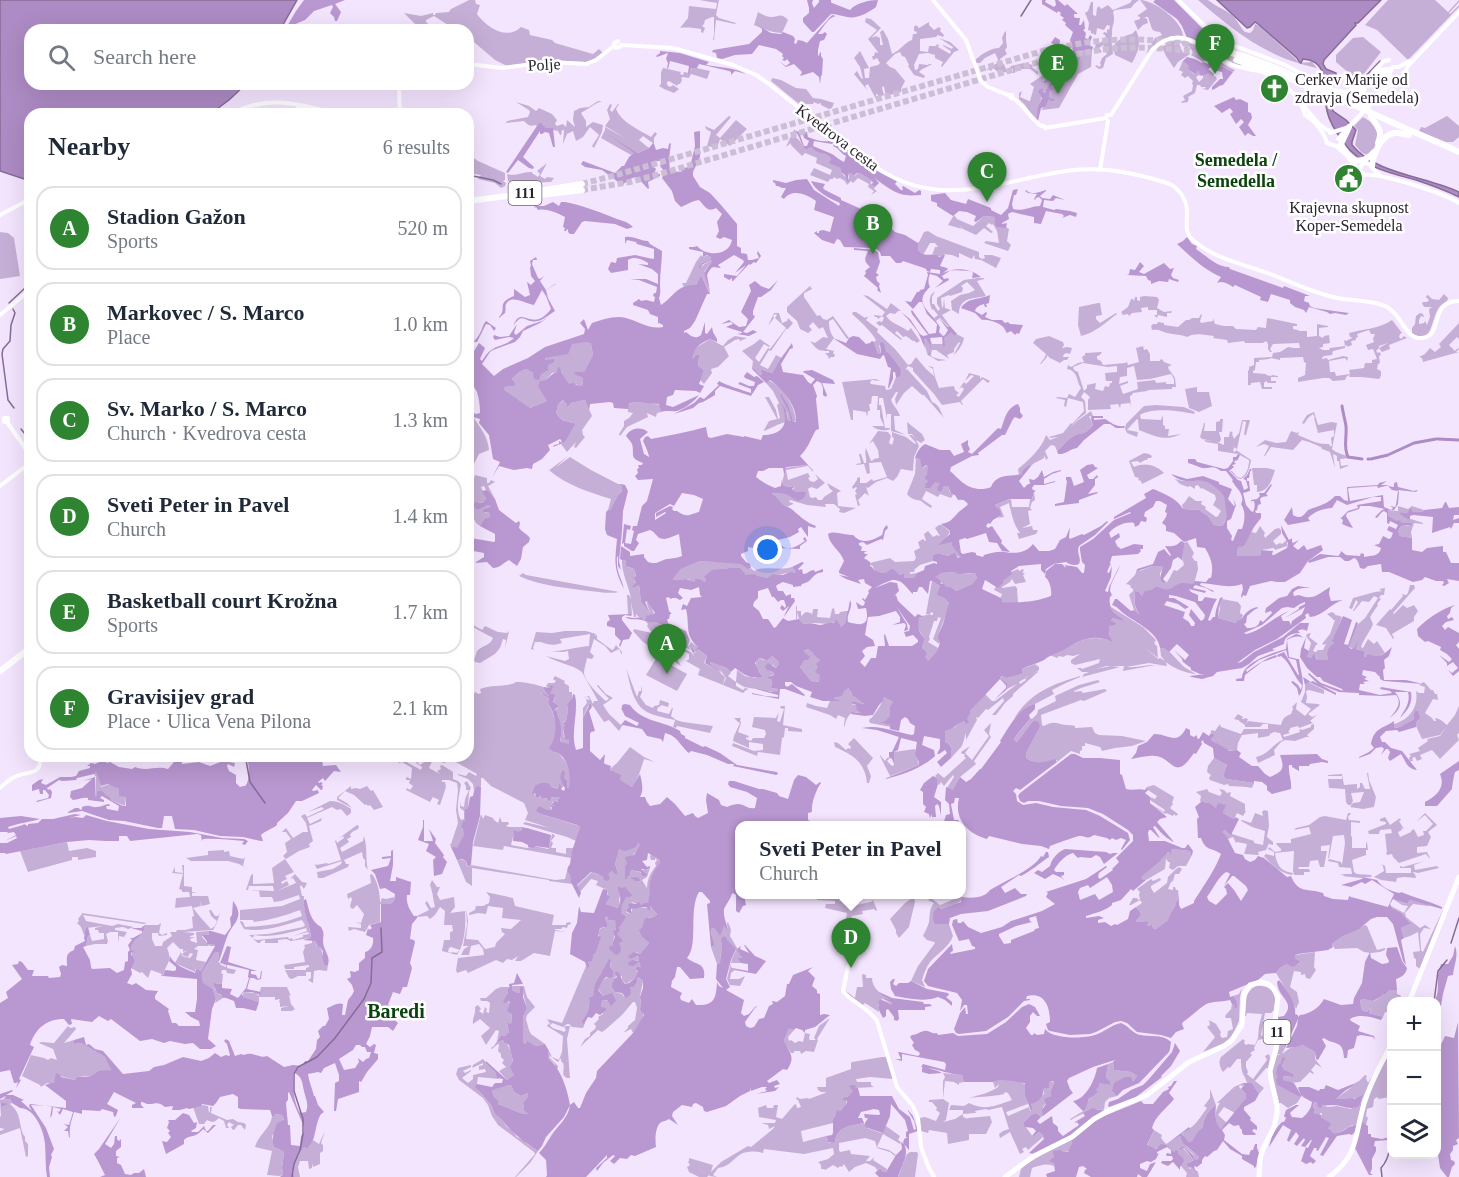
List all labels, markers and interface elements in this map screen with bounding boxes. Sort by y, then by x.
search box [24,24,474,90]
pin: F [1196,25,1234,74]
icon: search [45,41,78,74]
text: Search here [93,44,196,69]
pin: E [1038,44,1078,94]
street label: Polje [527,55,561,75]
place label: Cerkev Marije od zdravja (Semedela) [1295,71,1419,107]
church icon: Cerkev Marije od zdravja (Semedela) [1258,72,1290,104]
street label: Kvedrova cesta [793,101,882,174]
text: Nearby [48,132,130,161]
text: 6 results [383,136,450,158]
district label: Semedela / Semedella [1195,150,1278,191]
pin: C [968,152,1006,202]
public building icon: Krajevna skupnost Koper-Semedela [1333,163,1365,195]
road number: 111 [508,181,542,205]
place label: Krajevna skupnost Koper-Semedela [1289,199,1409,235]
text: Stadion Gažon [107,204,246,229]
pin: B [854,204,892,254]
text: A [62,217,77,239]
text: 520 m [397,217,448,239]
text: Sports [107,230,158,252]
text: Markovec / S. Marco [107,300,305,325]
text: B [63,313,76,335]
text: 1.0 km [392,313,448,335]
text: Place [107,326,150,348]
text: Sv. Marko / S. Marco [107,396,307,421]
text: C [62,409,77,431]
text: 1.3 km [392,409,448,431]
text: Church · Kvedrova cesta [107,422,306,444]
text: Sveti Peter in Pavel [107,492,289,517]
text: D [62,505,77,527]
text: 1.4 km [392,505,448,527]
text: Church [107,518,166,540]
your location [753,535,782,564]
text: Basketball court Krožna [107,588,338,613]
text: E [63,601,76,623]
text: 1.7 km [392,601,448,623]
text: Sports [107,614,158,636]
pin: A [648,624,686,674]
text: Gravisijev grad [107,684,254,709]
text: F [63,697,76,719]
text: 2.1 km [392,697,448,719]
text: Place · Ulica Vena Pilona [107,710,311,732]
popup [735,821,966,899]
text: Sveti Peter in Pavel [759,836,942,861]
text: Church [759,862,818,884]
pin: D [832,918,870,968]
map controls [1387,997,1441,1159]
button: + [1387,997,1441,1051]
district label: Baredi [367,1000,425,1022]
road number: 11 [1264,1020,1290,1044]
button: − [1387,1051,1441,1105]
button: layers [1387,1105,1441,1159]

